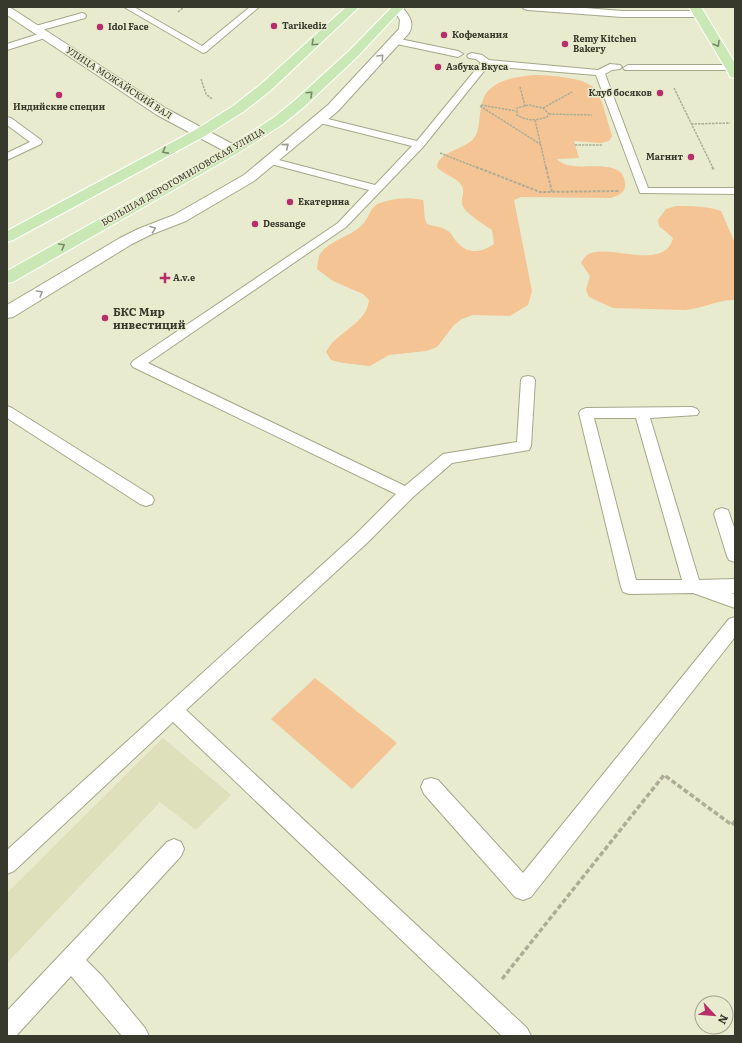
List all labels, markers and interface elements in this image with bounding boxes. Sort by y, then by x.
place label: Tarikediz [282,18,327,32]
place label: Idol Face [108,19,149,33]
marker: Tarikediz [269,21,279,31]
marker: Idol Face [95,22,105,32]
place label: Кофемания [452,27,508,41]
marker: Кофемания [439,30,449,40]
place label: Remy Kitchen Bakery [573,31,637,55]
one-way arrow [311,38,319,46]
marker: Remy Kitchen Bakery [560,39,570,49]
one-way arrow [712,40,720,47]
street label: УЛИЦА МОЖАЙСКИЙ ВАЛ [64,42,176,122]
one-way arrow [376,54,384,62]
place label: Азбука Вкуса [446,59,509,73]
marker: Азбука Вкуса [433,62,443,72]
place label: Клуб босяков [588,85,653,99]
marker: Клуб босяков [655,88,665,98]
marker: Индийские специи [54,90,64,100]
one-way arrow [305,91,313,99]
place label: Индийские специи [13,99,106,113]
street label: БОЛЬШАЯ ДОРОГОМИЛОВСКАЯ УЛИЦА [98,123,267,229]
one-way arrow [282,144,289,151]
one-way arrow [162,146,169,154]
place label: Магнит [646,149,683,163]
marker: Магнит [686,152,696,162]
place label: Екатерина [298,194,350,208]
marker: Екатерина [285,197,295,207]
place label: Dessange [263,216,306,230]
marker: Dessange [250,219,260,229]
one-way arrow [149,225,156,233]
one-way arrow [58,244,65,251]
place label: A.v.e [173,270,195,284]
marker: A.v.e [160,273,170,283]
one-way arrow [36,291,43,298]
place label: БКС Мир инвестиций [113,303,186,332]
marker: БКС Мир инвестиций [100,313,110,323]
north arrow [694,995,734,1035]
text: N [715,1012,733,1027]

